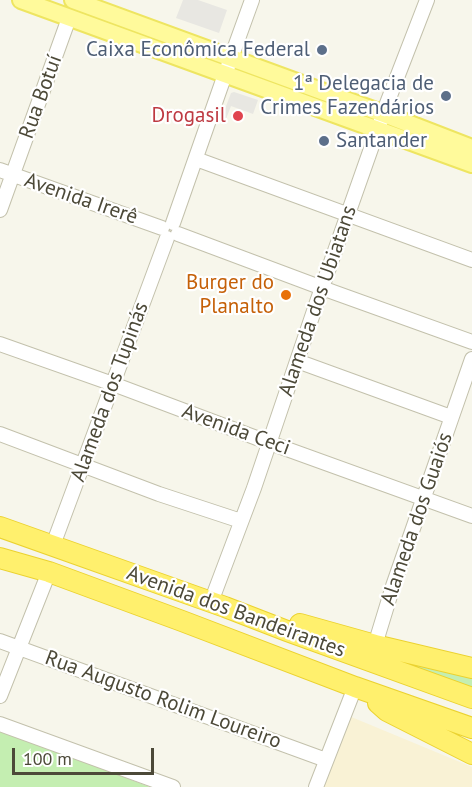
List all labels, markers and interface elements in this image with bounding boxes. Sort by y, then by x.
place label: Caixa Econômica Federal [86,37,310,63]
marker: Caixa Econômica Federal [315,43,329,57]
street label: Rua Botuí [14,52,68,142]
place label: 1ª Delegacia de Crimes Fazendários [260,71,434,121]
marker: 1ª Delegacia de Crimes Fazendários [439,89,453,103]
place label: Drogasil [152,103,226,129]
marker: Drogasil [231,109,245,123]
place label: Santander [336,128,427,154]
marker: Santander [317,134,331,148]
street label: Avenida Irerê [21,168,141,230]
street label: Alameda dos Ubiatans [274,202,362,400]
place label: Burger do Planalto [186,270,274,320]
marker: Burger do Planalto [279,288,293,302]
street label: Alameda dos Tupinás [66,299,154,485]
street label: Avenida Ceci [178,399,294,461]
street label: Alameda dos Guaiós [376,429,458,609]
street label: Avenida dos Bandeirantes [123,561,349,663]
street label: Rua Augusto Rolim Loureiro [41,645,285,755]
scale bar [15,736,158,774]
text: 100 m [23,747,72,770]

